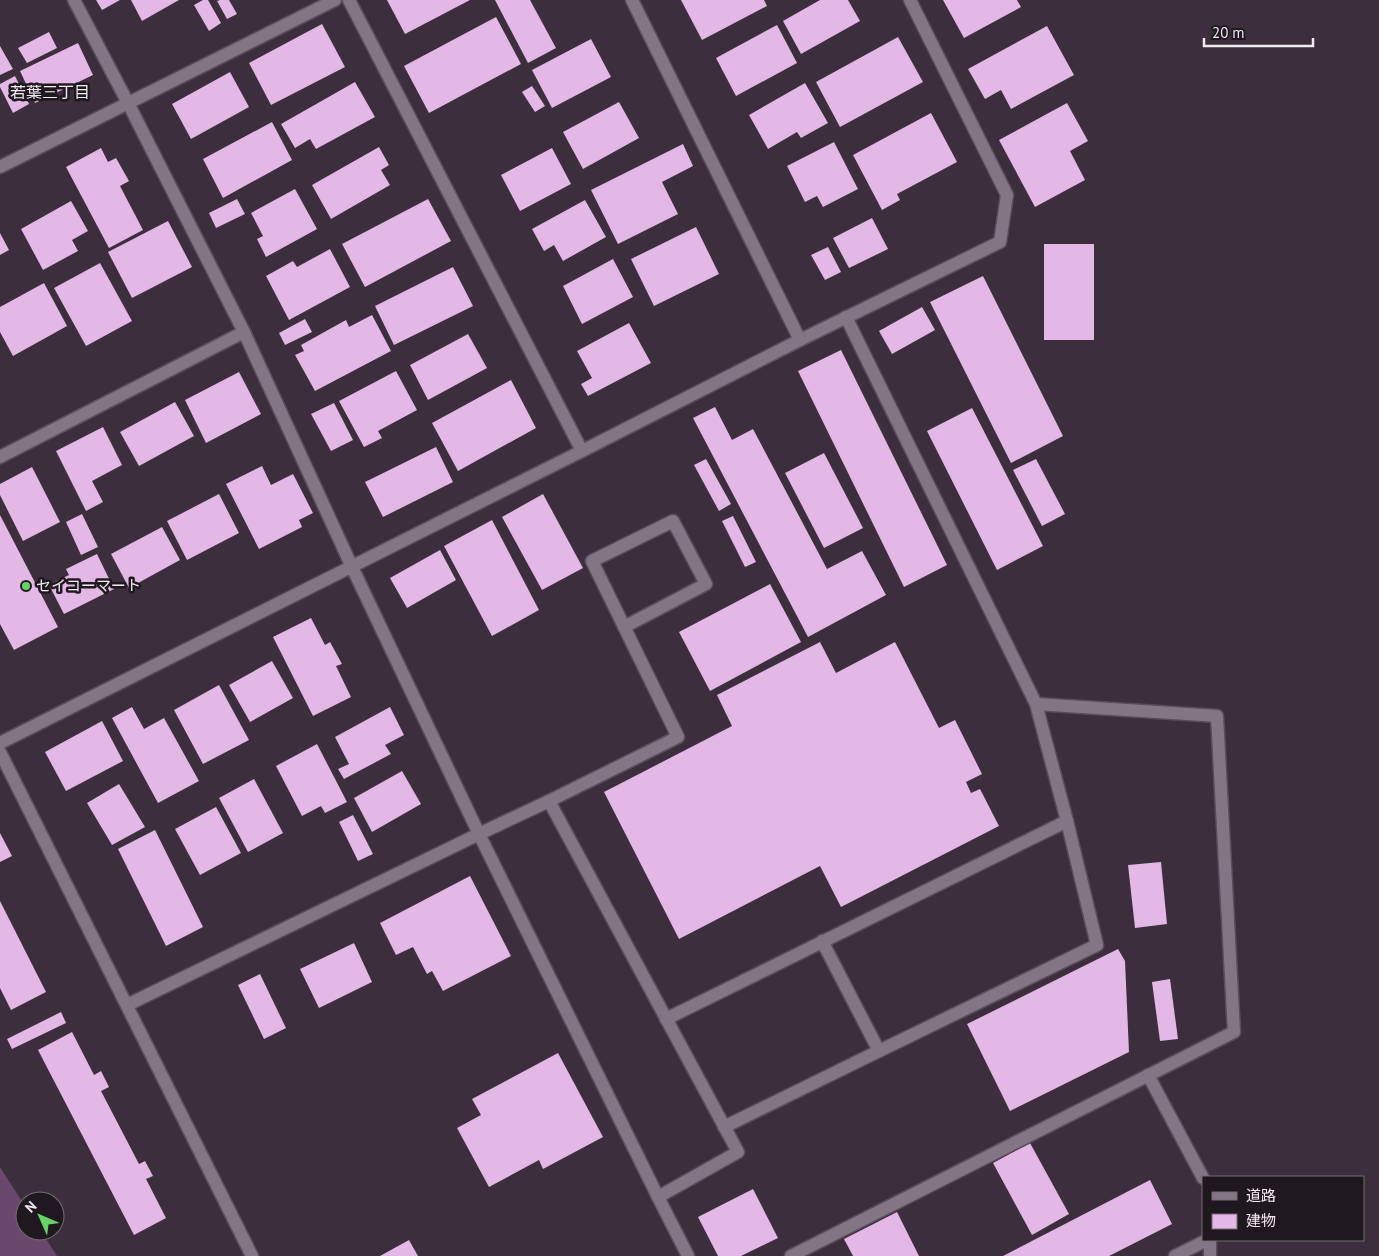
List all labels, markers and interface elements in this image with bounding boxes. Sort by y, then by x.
scale bar [1204,15,1313,47]
text: 20 m [1212,23,1245,42]
district label: 若葉三丁目 [10,82,90,102]
place label: セイコーマート [36,576,141,595]
marker: セイコーマート [20,580,32,592]
legend [1202,1176,1364,1241]
text: 道路 [1246,1186,1276,1205]
north arrow [15,1191,65,1241]
text: N [21,1197,40,1216]
text: 建物 [1246,1211,1276,1230]

